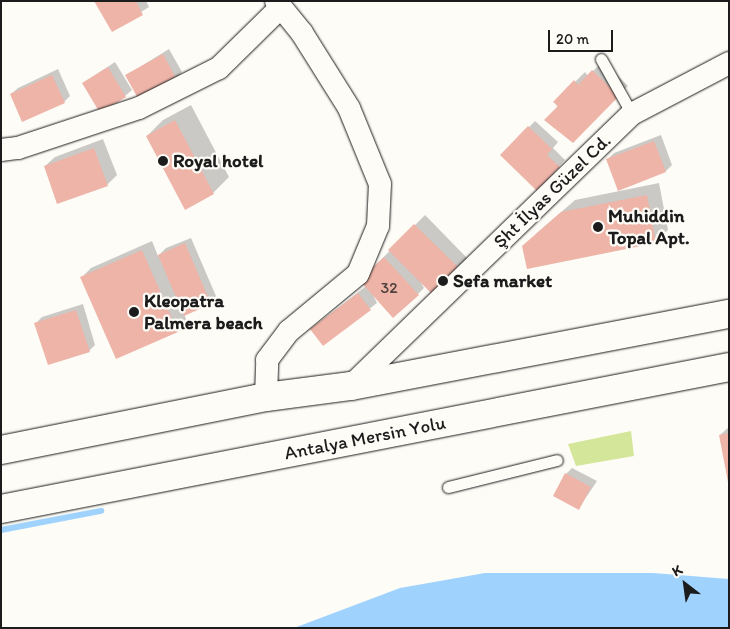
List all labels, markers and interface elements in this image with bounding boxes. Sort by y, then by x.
scale bar [550,20,615,52]
text: 20 m [556,30,589,48]
street label: Şht İlyas Güzel Cd. [488,129,616,253]
place label: Royal hotel [173,150,263,172]
marker: Royal hotel [157,155,169,167]
place label: Muhiddin Topal Apt. [608,205,690,249]
marker: Muhiddin Topal Apt. [592,221,604,233]
place label: Sefa market [453,270,553,292]
marker: Sefa market [437,275,449,287]
house number: 32 [380,278,398,298]
place label: Kleopatra Palmera beach [144,290,263,334]
marker: Kleopatra Palmera beach [128,306,140,318]
street label: Antalya Mersin Yolu [283,411,447,465]
north arrow [660,559,710,609]
text: K [669,561,685,580]

